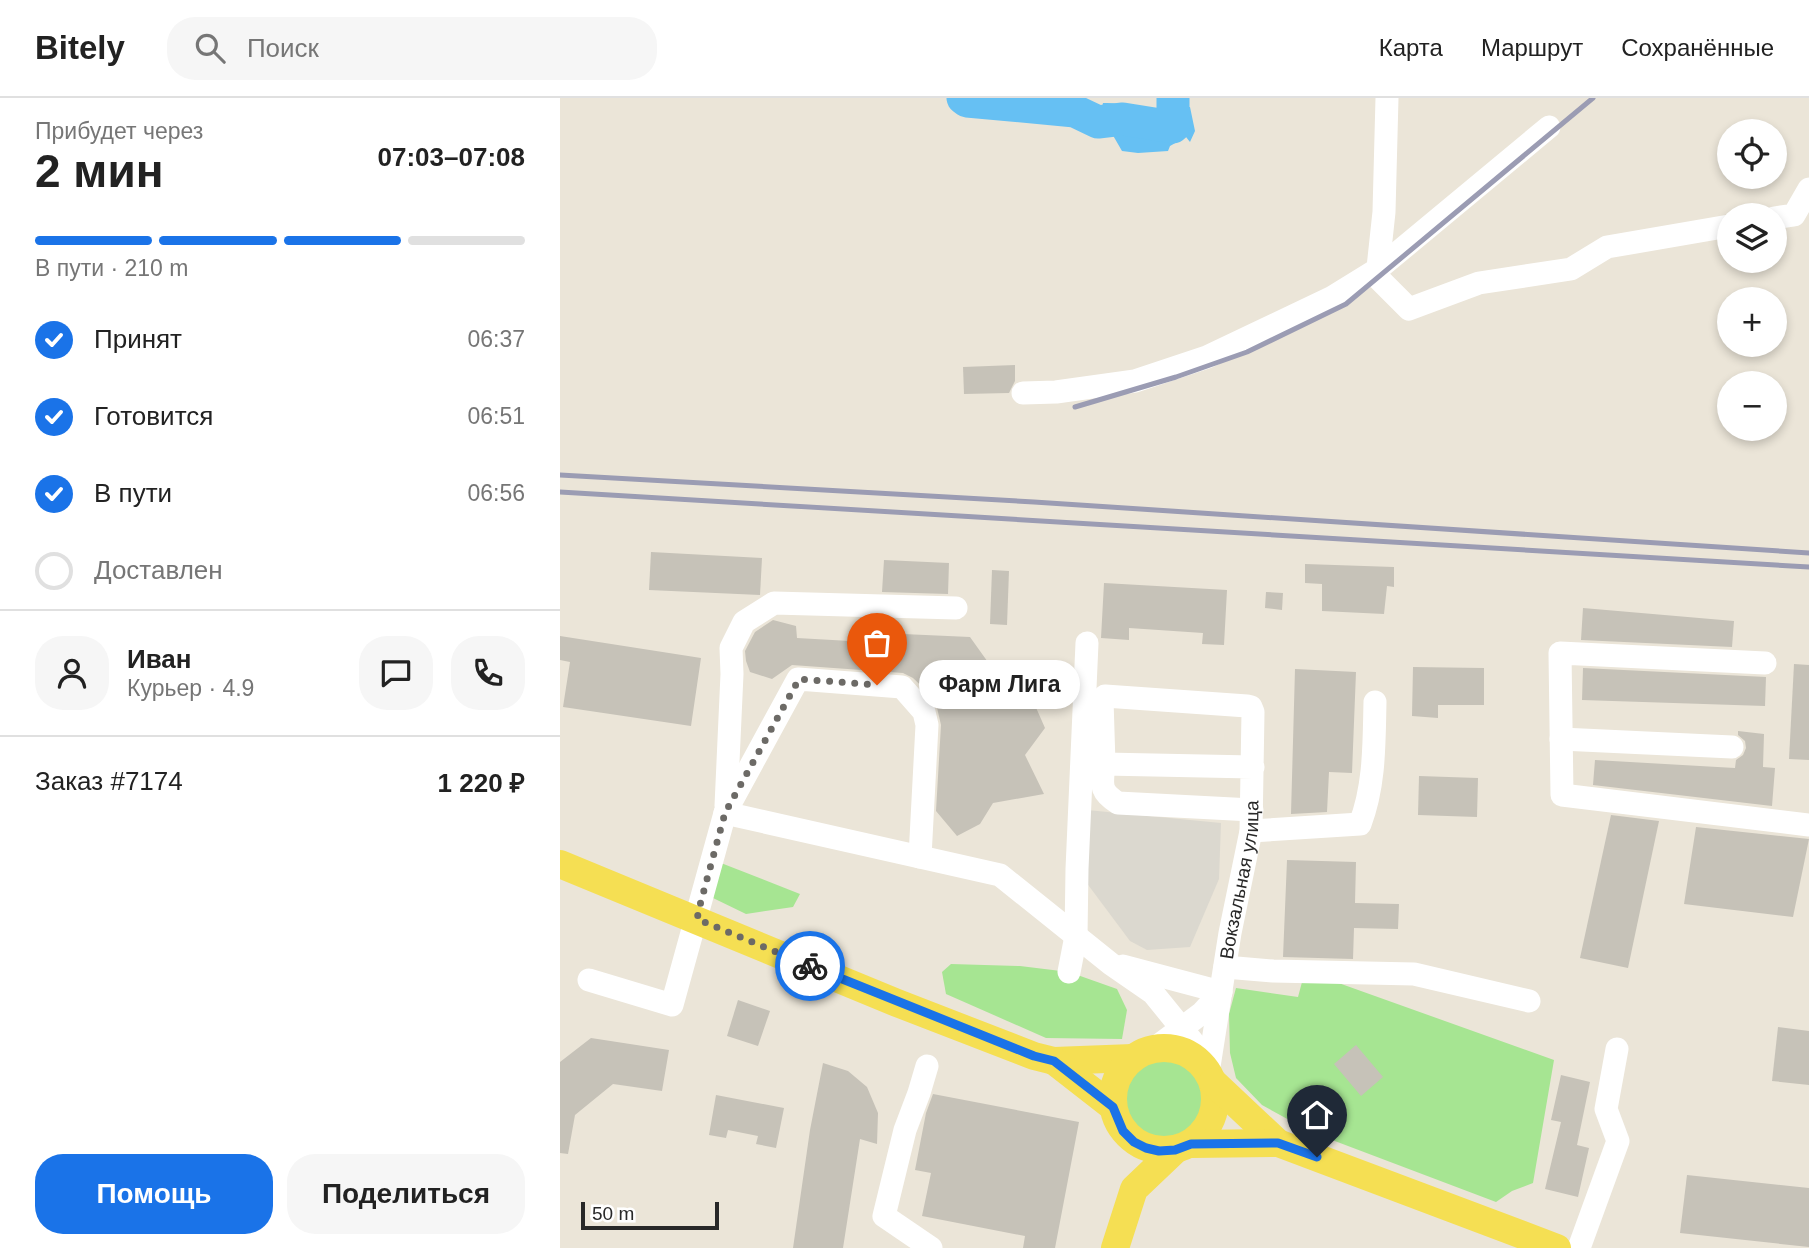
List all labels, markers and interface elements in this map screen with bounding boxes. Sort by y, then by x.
search box [167,17,657,80]
text: Bitely [35,29,125,66]
icon: search [191,29,229,67]
text: Поиск [247,33,319,63]
text: Карта [1379,34,1443,61]
text: Маршрут [1481,34,1583,61]
text: Сохранённые [1621,34,1774,61]
text: Прибудет через [35,118,203,144]
map controls [1717,119,1787,441]
button: locate [1717,119,1787,189]
text: 07:03–07:08 [378,142,525,172]
text: 2 мин [35,145,163,197]
button: layers [1717,203,1787,273]
text: В пути · 210 m [35,255,188,281]
button: + [1717,287,1787,357]
icon: check [35,321,73,359]
text: Принят [94,324,182,354]
text: 06:37 [467,326,525,352]
button: − [1717,371,1787,441]
icon: check [35,398,73,436]
text: Готовится [94,401,213,431]
text: 06:51 [467,403,525,429]
icon: check [35,475,73,513]
text: В пути [94,478,172,508]
text: 06:56 [467,480,525,506]
text: Доставлен [94,555,223,585]
pin [847,613,907,685]
icon: bag [858,624,896,662]
button: person [35,636,109,710]
button: chat [359,636,433,710]
button: phone [451,636,525,710]
text: Иван [127,644,192,674]
callout: Фарм Лига [919,660,1080,710]
text: Фарм Лига [938,671,1061,697]
text: Курьер · 4.9 [127,675,254,701]
text: Заказ #7174 [35,766,183,796]
text: 1 220 ₽ [438,768,525,798]
street label: Вокзальная улица [1216,800,1263,961]
courier [775,931,845,1001]
icon: bike [791,947,829,985]
pin [1287,1085,1347,1157]
icon: home [1298,1096,1336,1134]
button: Помощь [35,1154,273,1234]
button: Поделиться [287,1154,525,1234]
scale bar [581,1199,719,1231]
text: 50 m [592,1203,634,1224]

